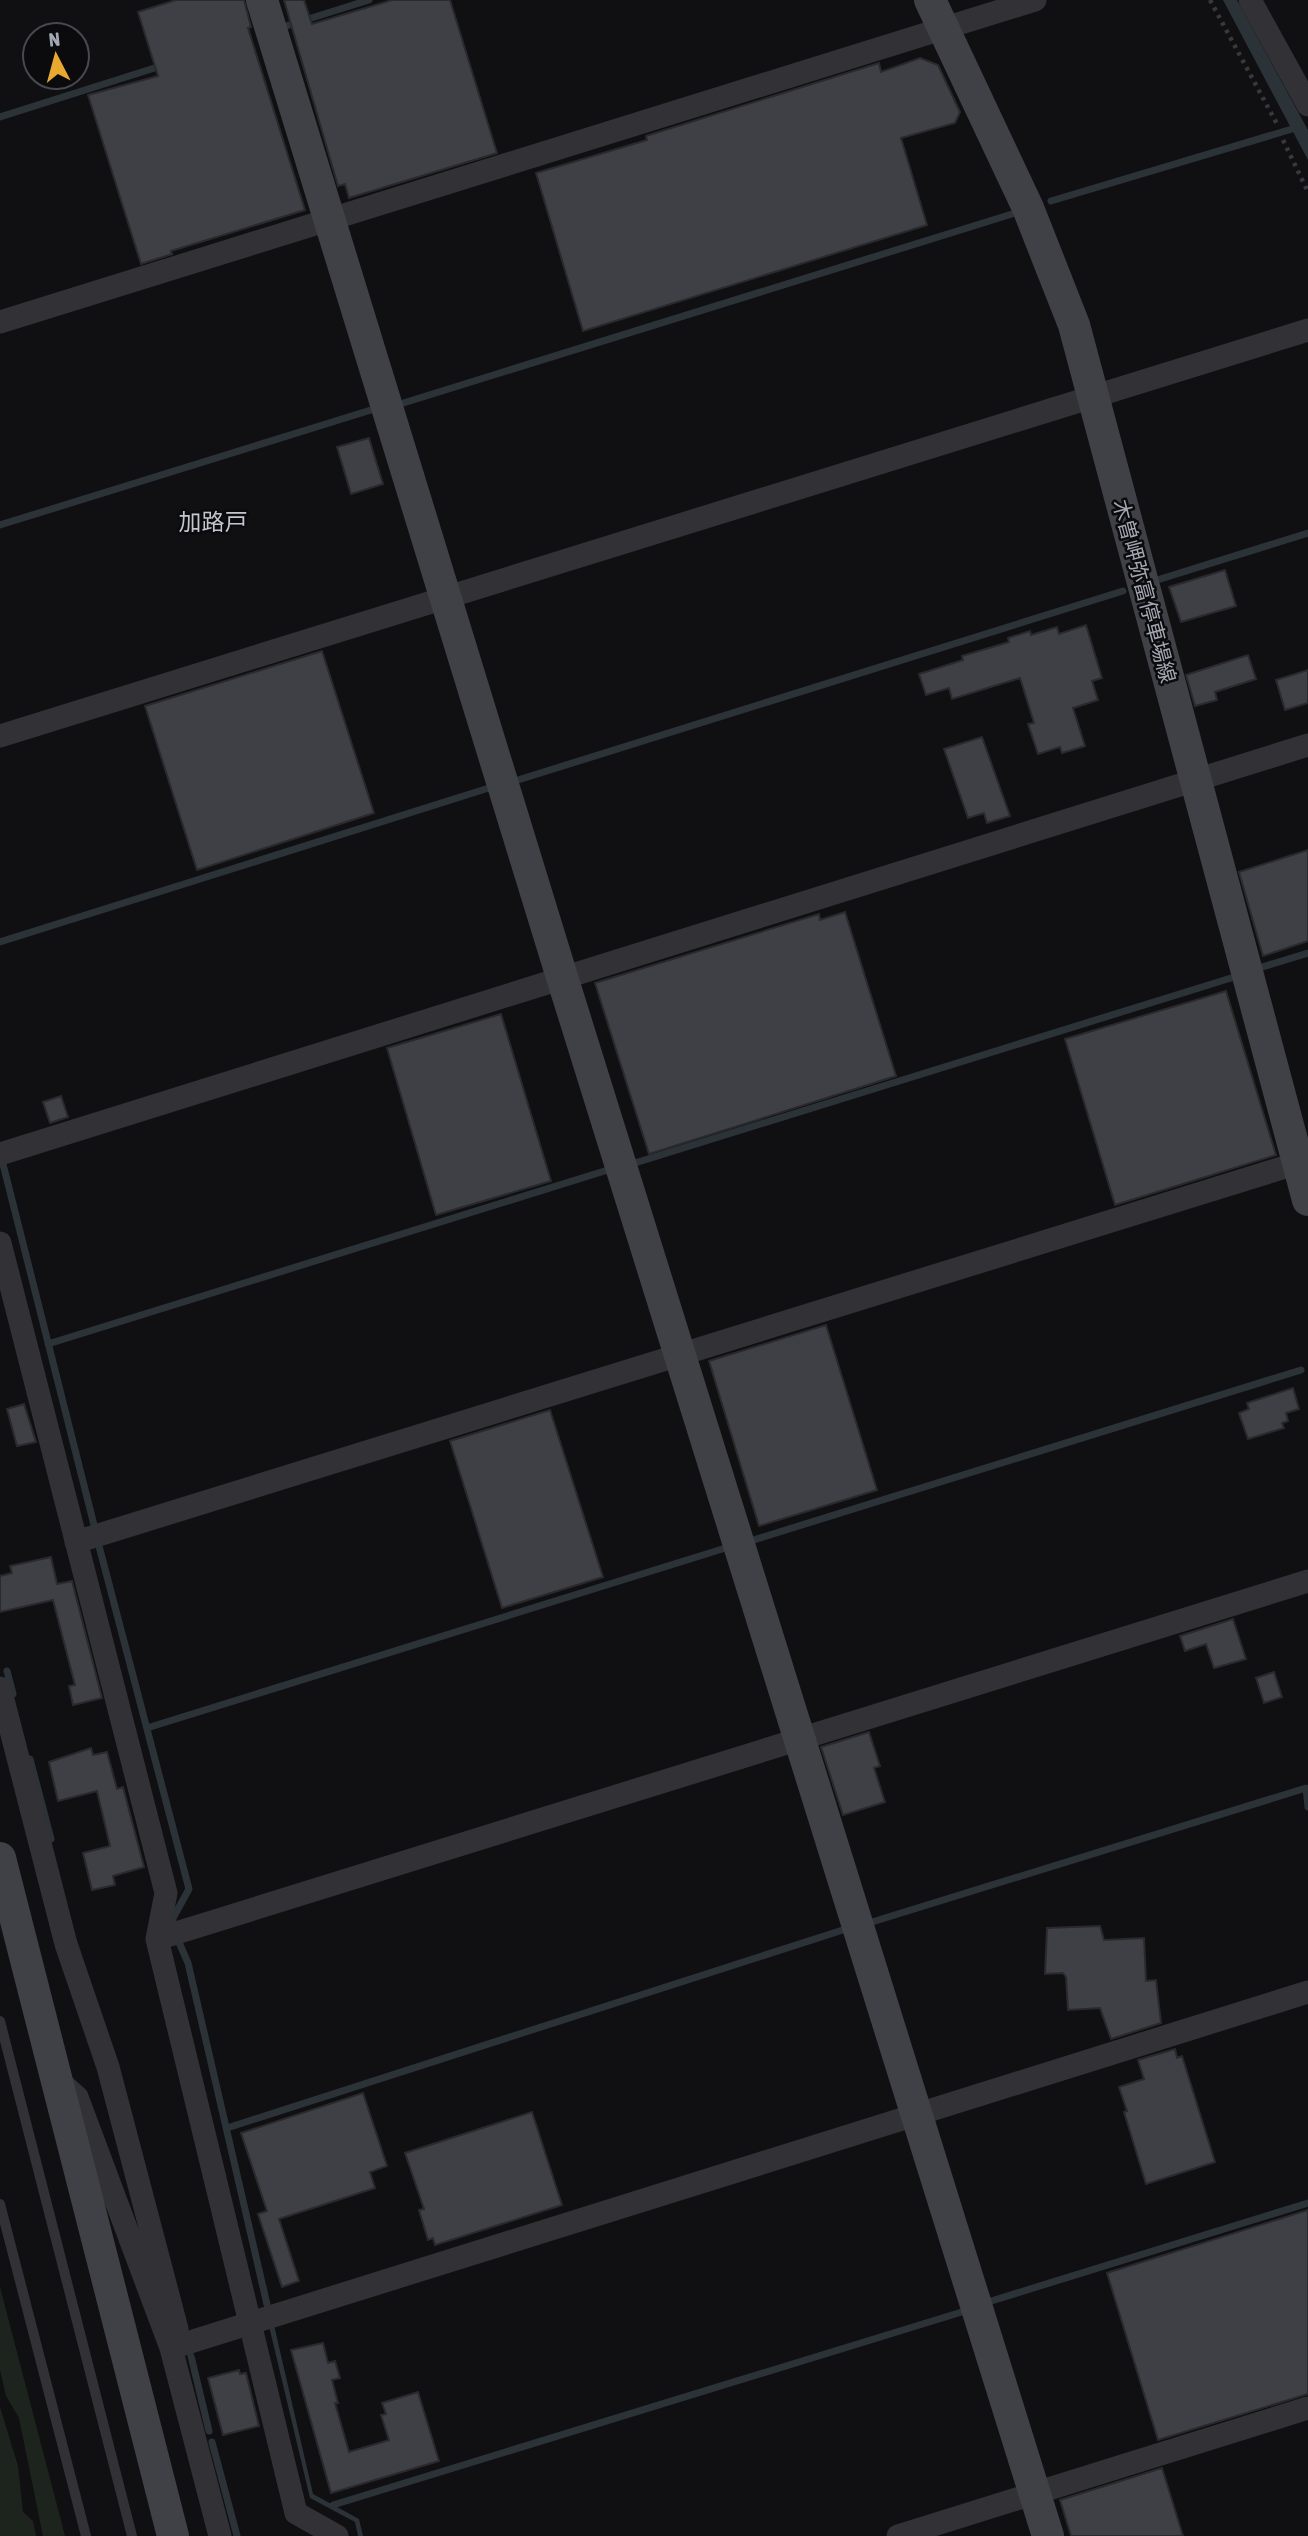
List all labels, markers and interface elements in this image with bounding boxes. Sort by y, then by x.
north arrow [21,21,91,91]
text: N [47,28,61,51]
street label: 木曽岬弥富停車場線 [1109,497,1181,685]
district label: 加路戸 [179,509,248,535]

